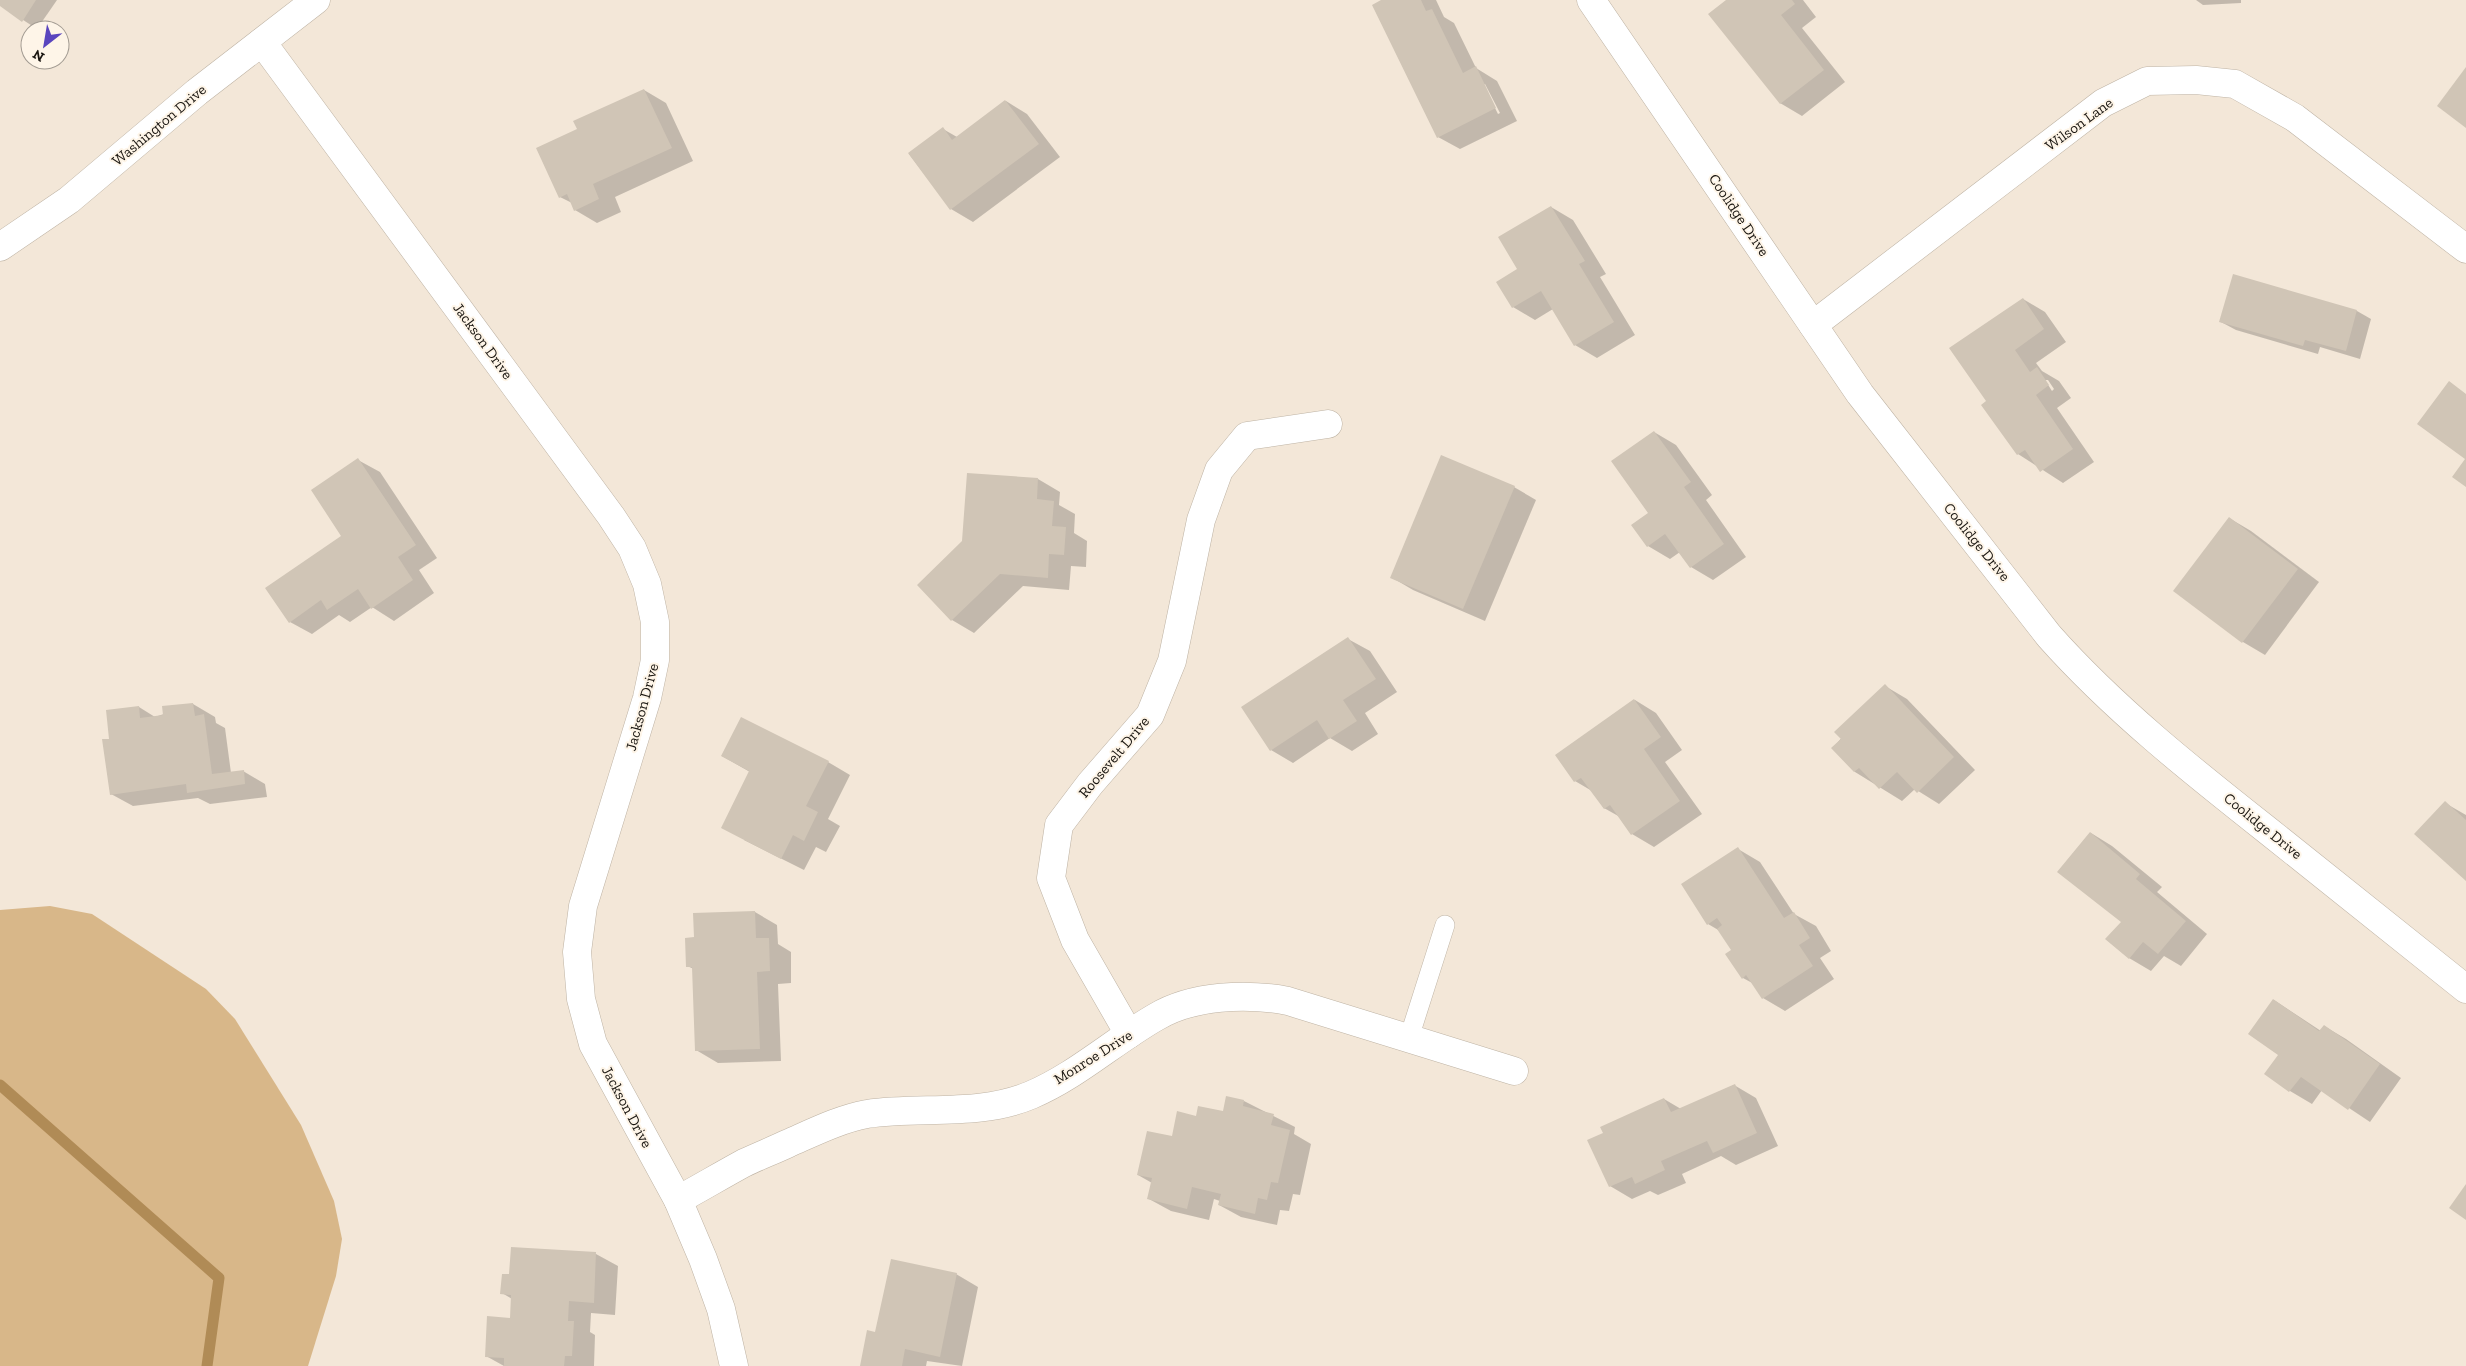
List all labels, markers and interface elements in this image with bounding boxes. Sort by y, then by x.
north arrow [20,20,70,70]
text: N [29,46,48,66]
street label: Washington Drive [108,80,210,170]
street label: Wilson Lane [2042,93,2116,155]
street label: Coolidge Drive [1705,170,1773,260]
street label: Jackson Drive [449,299,517,383]
street label: Coolidge Drive [1940,499,2014,585]
street label: Jackson Drive [622,661,662,753]
street label: Roosevelt Drive [1075,713,1153,801]
street label: Coolidge Drive [2220,789,2306,863]
street label: Monroe Drive [1051,1026,1135,1088]
street label: Jackson Drive [598,1063,656,1151]

